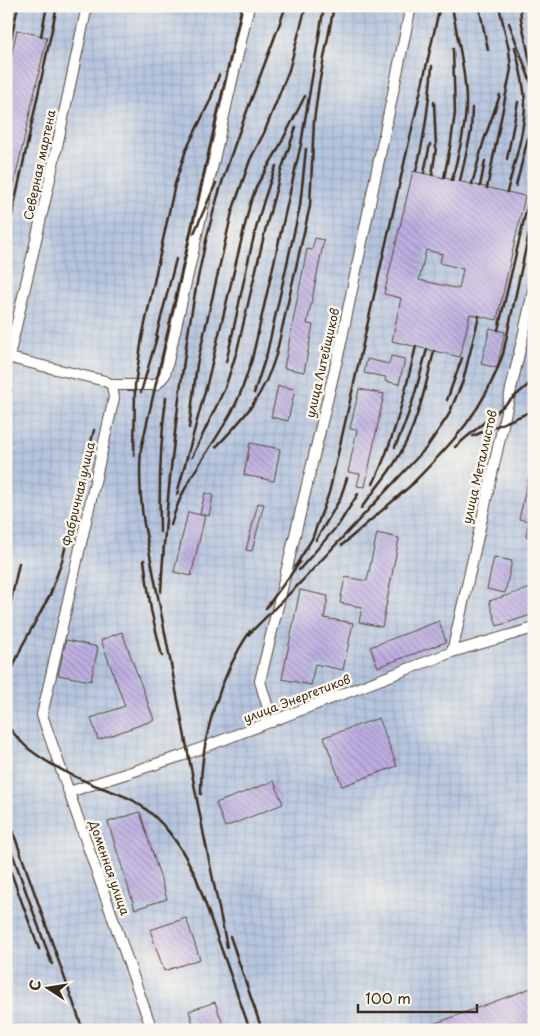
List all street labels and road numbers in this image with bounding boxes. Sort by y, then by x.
street label: Северная мартена [19,107,60,222]
street label: улица Литейщиков [301,306,343,420]
street label: улица Металлистов [457,408,501,525]
street label: Фабричная улица [57,440,99,548]
street label: улица Энергетиков [240,669,353,727]
street label: Доменная улица [85,817,135,918]

